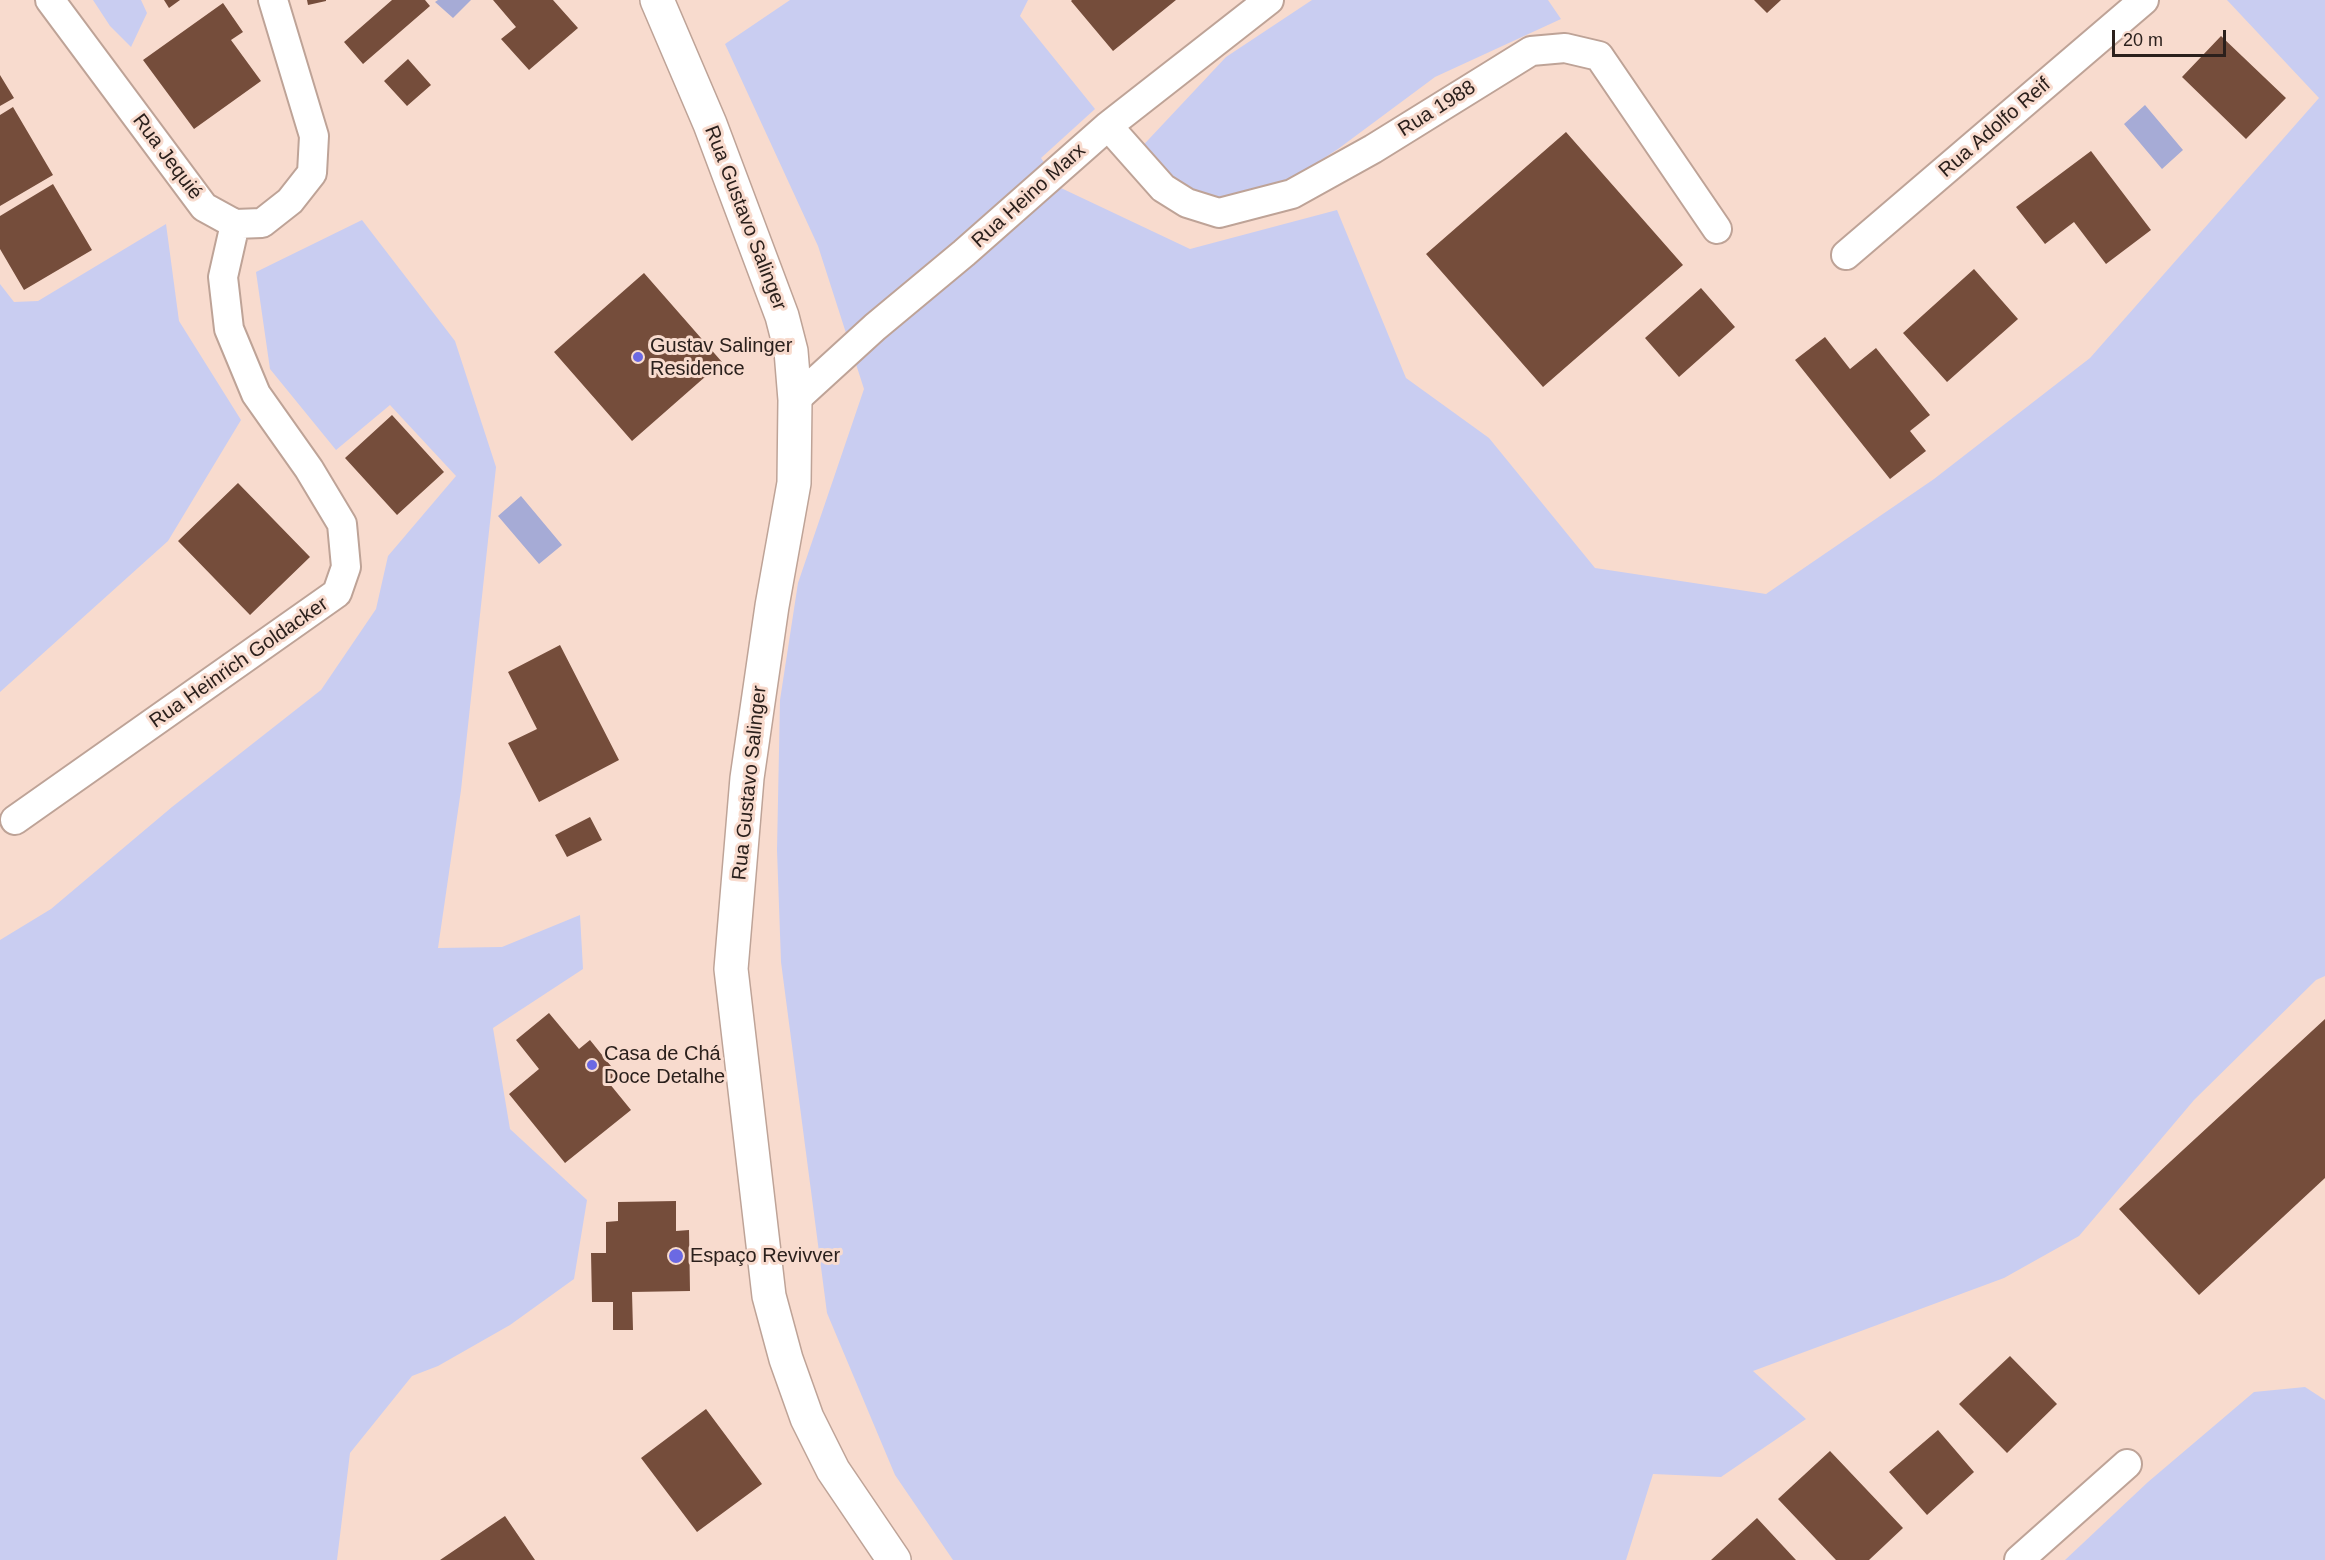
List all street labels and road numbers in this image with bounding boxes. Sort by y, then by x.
street label: Rua Adolfo Reif [1934,73,2056,183]
street label: Rua 1988 [1394,76,1480,142]
street label: Rua Jequié [127,109,207,205]
street label: Rua Gustavo Salinger [699,122,791,314]
street label: Rua Heino Marx [967,139,1091,253]
street label: Rua Heinrich Goldacker [145,592,333,734]
street label: Rua Gustavo Salinger [728,684,772,882]

